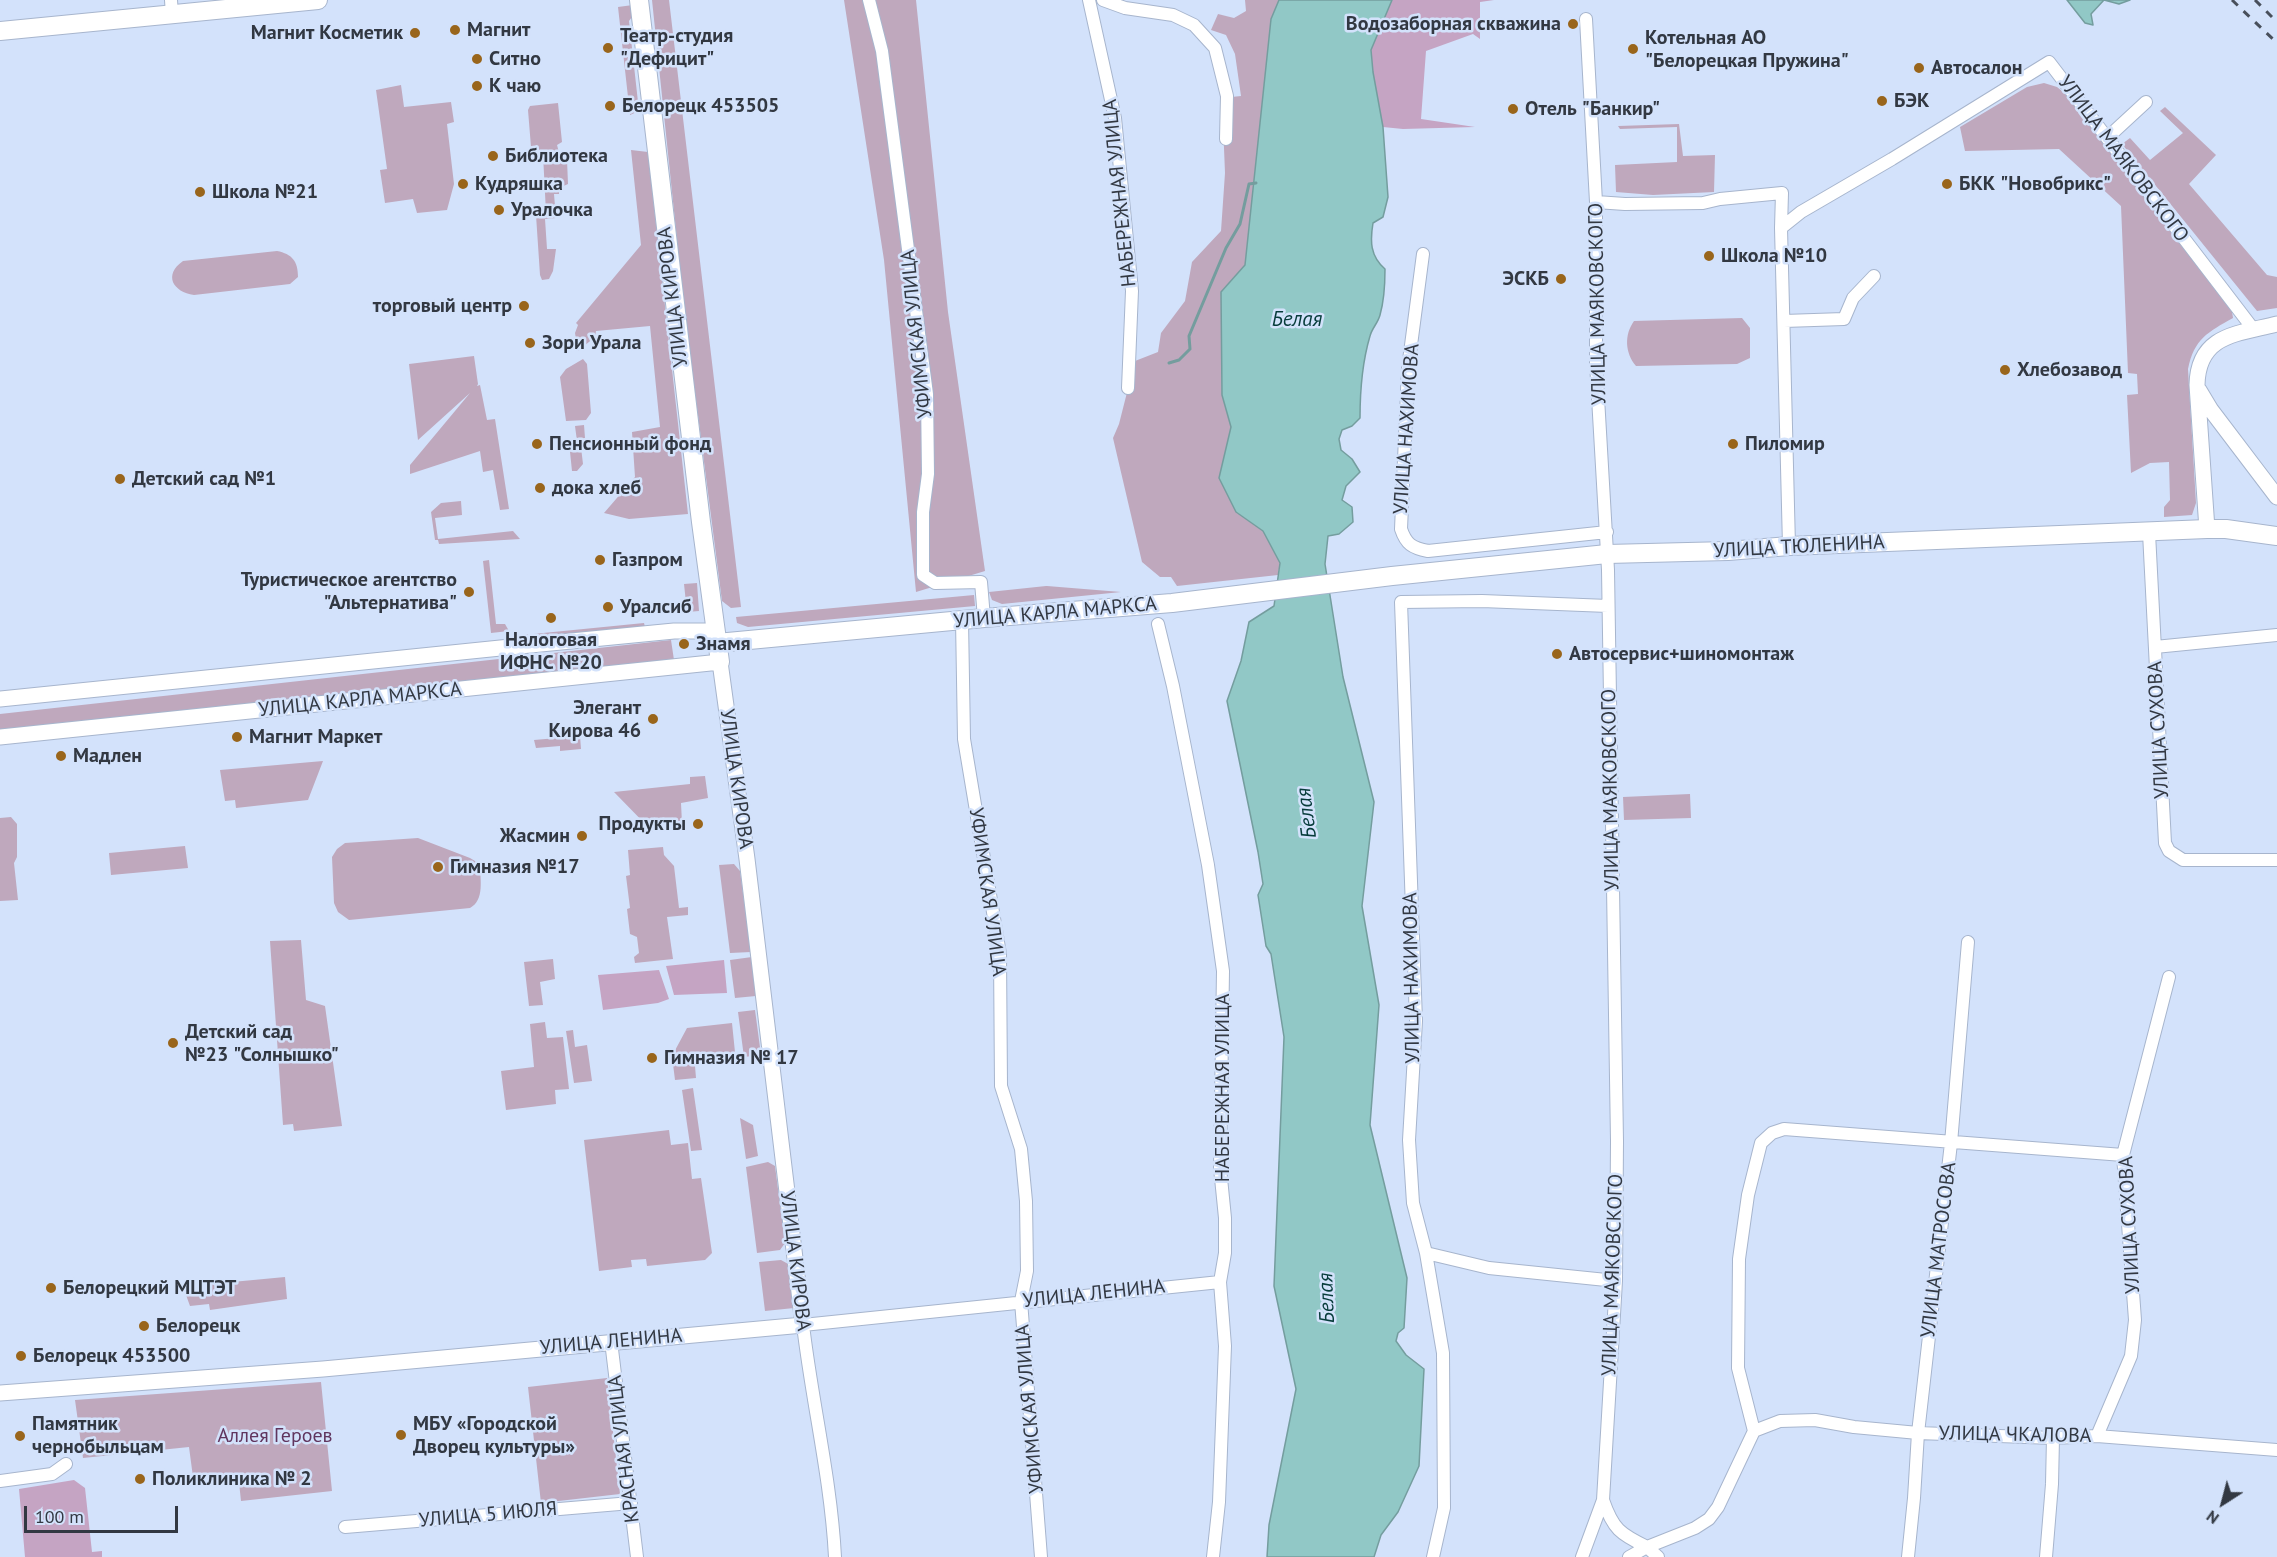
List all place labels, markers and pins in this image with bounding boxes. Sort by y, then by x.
place label: Водозаборная скважина [1346,12,1561,36]
marker: Водозаборная скважина [1566,17,1580,31]
place label: Магнит [467,18,530,42]
place label: Магнит Косметик [251,21,403,45]
marker: Магнит [448,23,462,37]
place label: Театр-студия "Дефицит" [620,24,733,71]
marker: Магнит Косметик [408,26,422,40]
place label: Котельная АО "Белорецкая Пружина" [1645,26,1849,73]
marker: Театр-студия "Дефицит" [601,41,615,55]
marker: Котельная АО "Белорецкая Пружина" [1626,42,1640,56]
place label: Ситно [489,47,541,71]
marker: Ситно [470,52,484,66]
place label: Автосалон [1931,56,2022,80]
marker: Автосалон [1912,61,1926,75]
place label: К чаю [489,74,541,98]
marker: К чаю [470,79,484,93]
place label: БЭК [1894,89,1929,113]
place label: Белорецк 453505 [622,94,779,118]
marker: БЭК [1875,94,1889,108]
place label: Отель "Банкир" [1525,97,1660,121]
marker: Белорецк 453505 [603,99,617,113]
marker: Отель "Банкир" [1506,102,1520,116]
place label: Библиотека [505,144,608,168]
marker: Библиотека [486,149,500,163]
place label: Кудряшка [475,172,563,196]
place label: БКК "Новобрикс" [1959,172,2111,196]
marker: Кудряшка [456,177,470,191]
marker: БКК "Новобрикс" [1940,177,1954,191]
place label: Школа №21 [212,180,318,204]
marker: Школа №21 [193,185,207,199]
place label: Уралочка [511,198,593,222]
marker: Уралочка [492,203,506,217]
place label: Школа №10 [1721,244,1827,268]
marker: Школа №10 [1702,249,1716,263]
place label: ЭСКБ [1503,267,1549,291]
marker: ЭСКБ [1554,272,1568,286]
place label: торговый центр [373,294,512,318]
marker: торговый центр [517,299,531,313]
place label: Зори Урала [542,331,641,355]
marker: Зори Урала [523,336,537,350]
place label: Хлебозавод [2017,358,2122,382]
marker: Хлебозавод [1998,363,2012,377]
place label: Пенсионный фонд [549,432,711,456]
place label: Пиломир [1745,432,1825,456]
marker: Пенсионный фонд [530,437,544,451]
marker: Пиломир [1726,437,1740,451]
place label: Детский сад №1 [132,467,276,491]
marker: Детский сад №1 [113,472,127,486]
place label: дока хлеб [552,476,641,500]
marker: дока хлеб [533,481,547,495]
place label: Газпром [612,548,683,572]
marker: Газпром [593,553,607,567]
place label: Туристическое агентство "Альтернатива" [241,568,457,615]
marker: Туристическое агентство "Альтернатива" [462,585,476,599]
place label: Уралсиб [620,595,692,619]
marker: Уралсиб [601,600,615,614]
marker: Налоговая ИФНС №20 [544,611,558,625]
place label: Налоговая ИФНС №20 [500,628,602,675]
place label: Знамя [696,632,751,656]
marker: Знамя [677,637,691,651]
place label: Автосервис+шиномонтаж [1569,642,1794,666]
marker: Автосервис+шиномонтаж [1550,647,1564,661]
place label: Элегант Кирова 46 [548,696,641,743]
marker: Элегант Кирова 46 [646,712,660,726]
place label: Магнит Маркет [249,725,382,749]
marker: Магнит Маркет [230,730,244,744]
place label: Мадлен [73,744,142,768]
marker: Мадлен [54,749,68,763]
place label: Продукты [599,812,686,836]
marker: Продукты [691,817,705,831]
place label: Жасмин [500,824,570,848]
marker: Жасмин [575,829,589,843]
place label: Гимназия №17 [450,855,580,879]
marker: Гимназия №17 [431,860,445,874]
place label: Детский сад №23 "Солнышко" [185,1020,339,1067]
marker: Детский сад №23 "Солнышко" [166,1036,180,1050]
place label: Гимназия № 17 [664,1046,799,1070]
marker: Гимназия № 17 [645,1051,659,1065]
place label: Белорецкий МЦТЭТ [63,1276,236,1300]
marker: Белорецкий МЦТЭТ [44,1281,58,1295]
place label: Белорецк [156,1314,240,1338]
marker: Белорецк [137,1319,151,1333]
place label: Белорецк 453500 [33,1344,190,1368]
marker: Белорецк 453500 [14,1349,28,1363]
place label: Памятник чернобыльцам [32,1412,164,1459]
place label: МБУ «Городской Дворец культуры» [413,1412,575,1459]
marker: МБУ «Городской Дворец культуры» [394,1428,408,1442]
marker: Памятник чернобыльцам [13,1429,27,1443]
place label: Поликлиника № 2 [152,1467,312,1491]
marker: Поликлиника № 2 [133,1472,147,1486]

